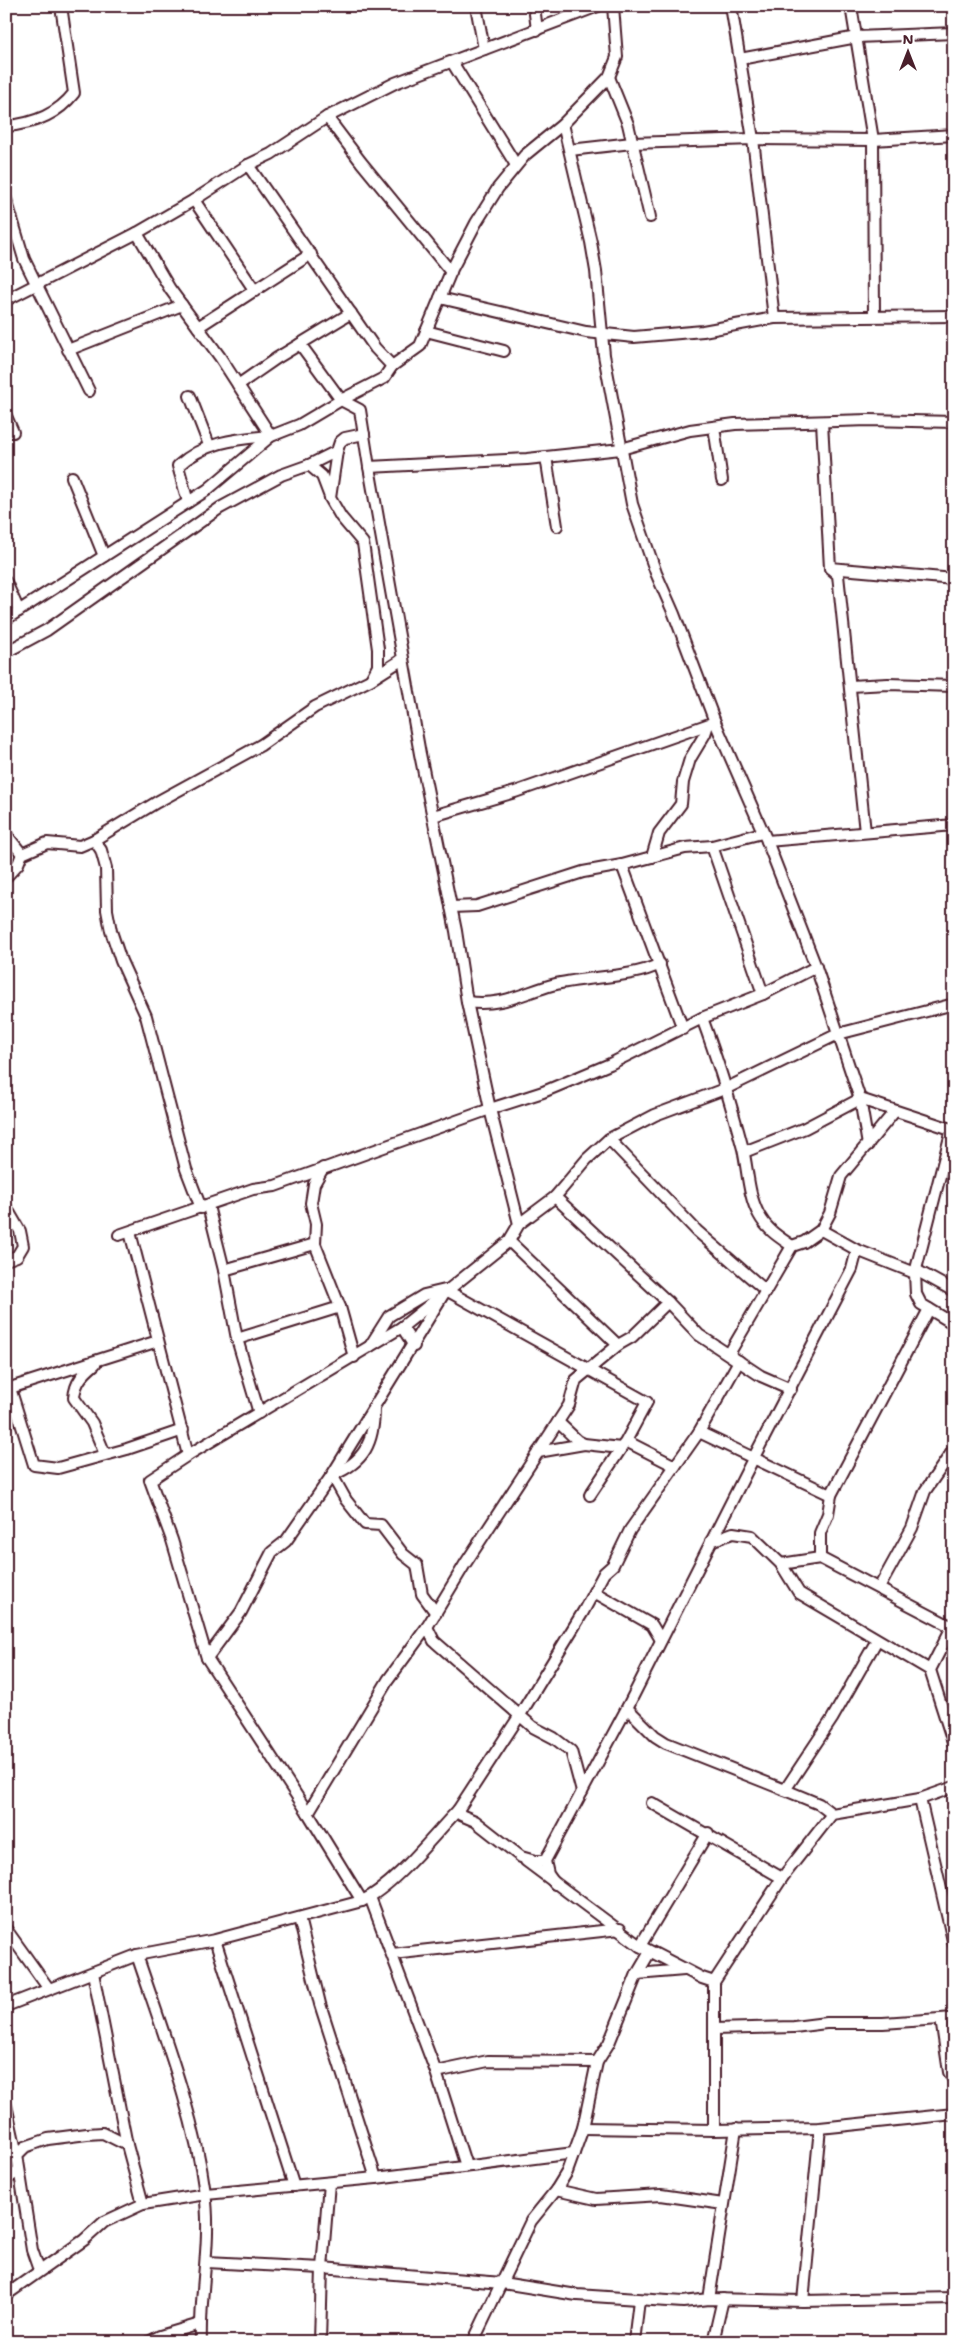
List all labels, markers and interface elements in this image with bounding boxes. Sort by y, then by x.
north arrow [882,28,932,78]
text: N [902,30,914,48]

